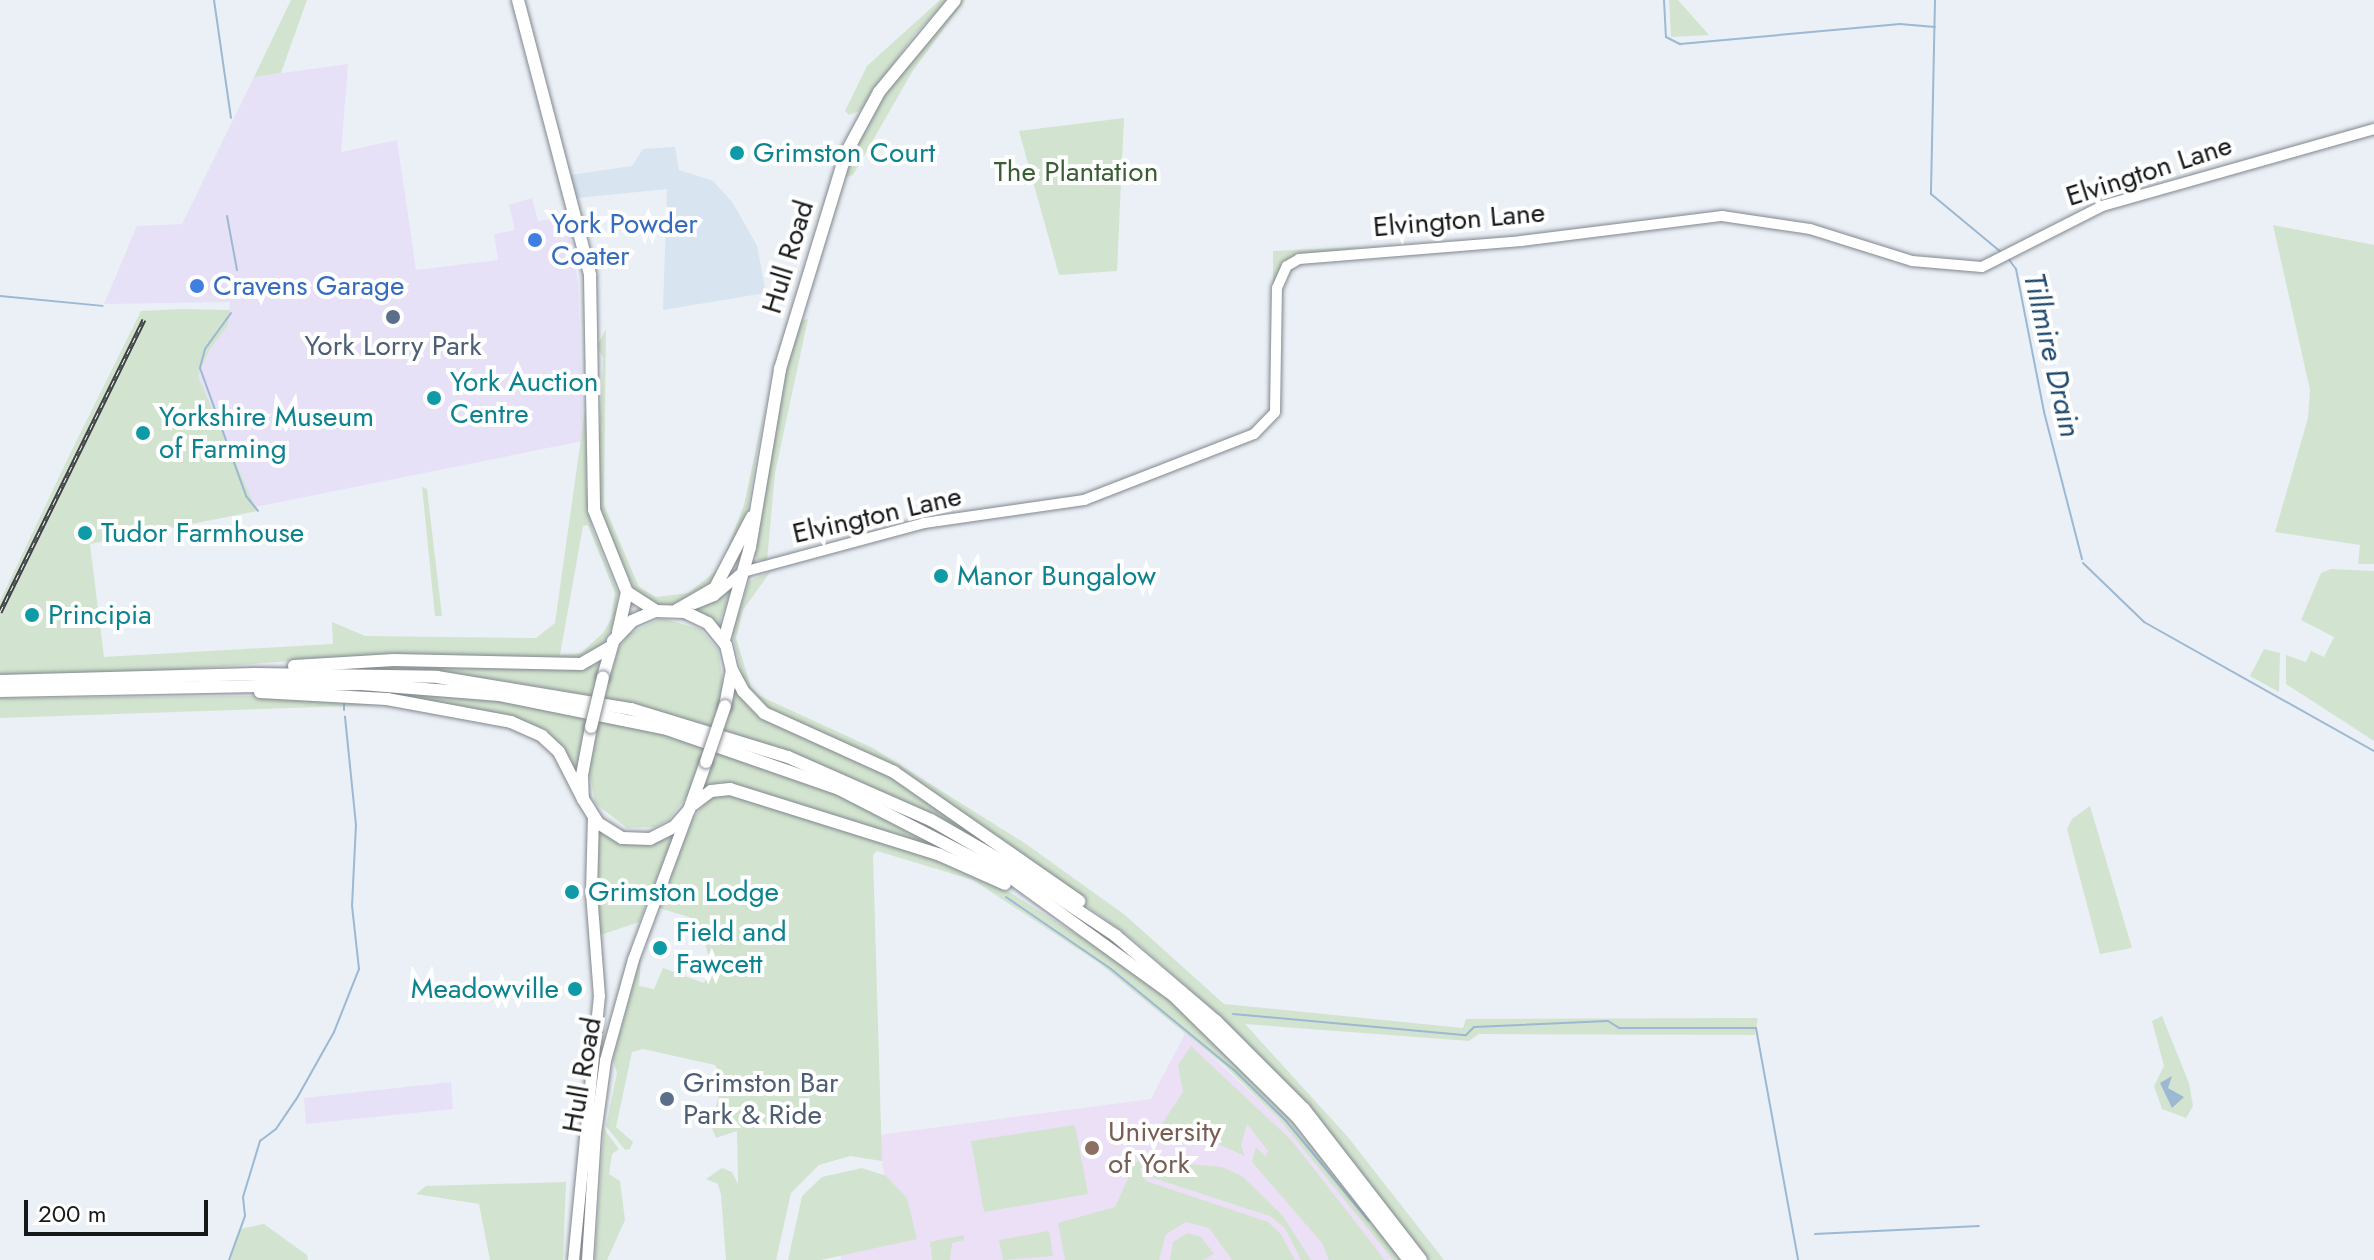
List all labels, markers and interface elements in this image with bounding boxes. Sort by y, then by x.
street label: Elvington Lane [2062,128,2236,214]
place label: Grimston Court [753,136,935,170]
marker: Grimston Court [728,144,746,162]
park label: The Plantation [994,155,1158,189]
street label: Hull Road [755,196,821,318]
street label: Elvington Lane [1372,196,1546,244]
place label: York Powder Coater [551,207,698,273]
marker: York Powder Coater [526,231,544,249]
place label: Cravens Garage [213,269,404,303]
water label: Tillmire Drain [2016,269,2088,441]
marker: Cravens Garage [188,277,206,295]
marker: York Lorry Park [384,308,402,326]
place label: York Lorry Park [304,329,482,363]
place label: York Auction Centre [450,365,599,431]
marker: York Auction Centre [425,389,443,407]
place label: Yorkshire Museum of Farming [159,400,374,466]
marker: Yorkshire Museum of Farming [134,424,152,442]
street label: Elvington Lane [789,479,965,551]
place label: Tudor Farmhouse [101,516,304,550]
marker: Tudor Farmhouse [76,524,94,542]
place label: Manor Bungalow [957,559,1156,593]
marker: Manor Bungalow [932,567,950,585]
place label: Principia [48,598,152,632]
marker: Principia [23,606,41,624]
place label: Grimston Lodge [588,875,779,909]
marker: Grimston Lodge [563,883,581,901]
place label: Field and Fawcett [676,915,787,981]
marker: Field and Fawcett [651,939,669,957]
place label: Meadowville [411,972,559,1006]
marker: Meadowville [566,980,584,998]
street label: Hull Road [555,1015,609,1135]
place label: Grimston Bar Park & Ride [683,1066,839,1132]
marker: Grimston Bar Park & Ride [658,1090,676,1108]
place label: University of York [1108,1115,1221,1181]
marker: University of York [1083,1139,1101,1157]
scale bar [28,1184,212,1234]
text: 200 m [38,1196,106,1231]

